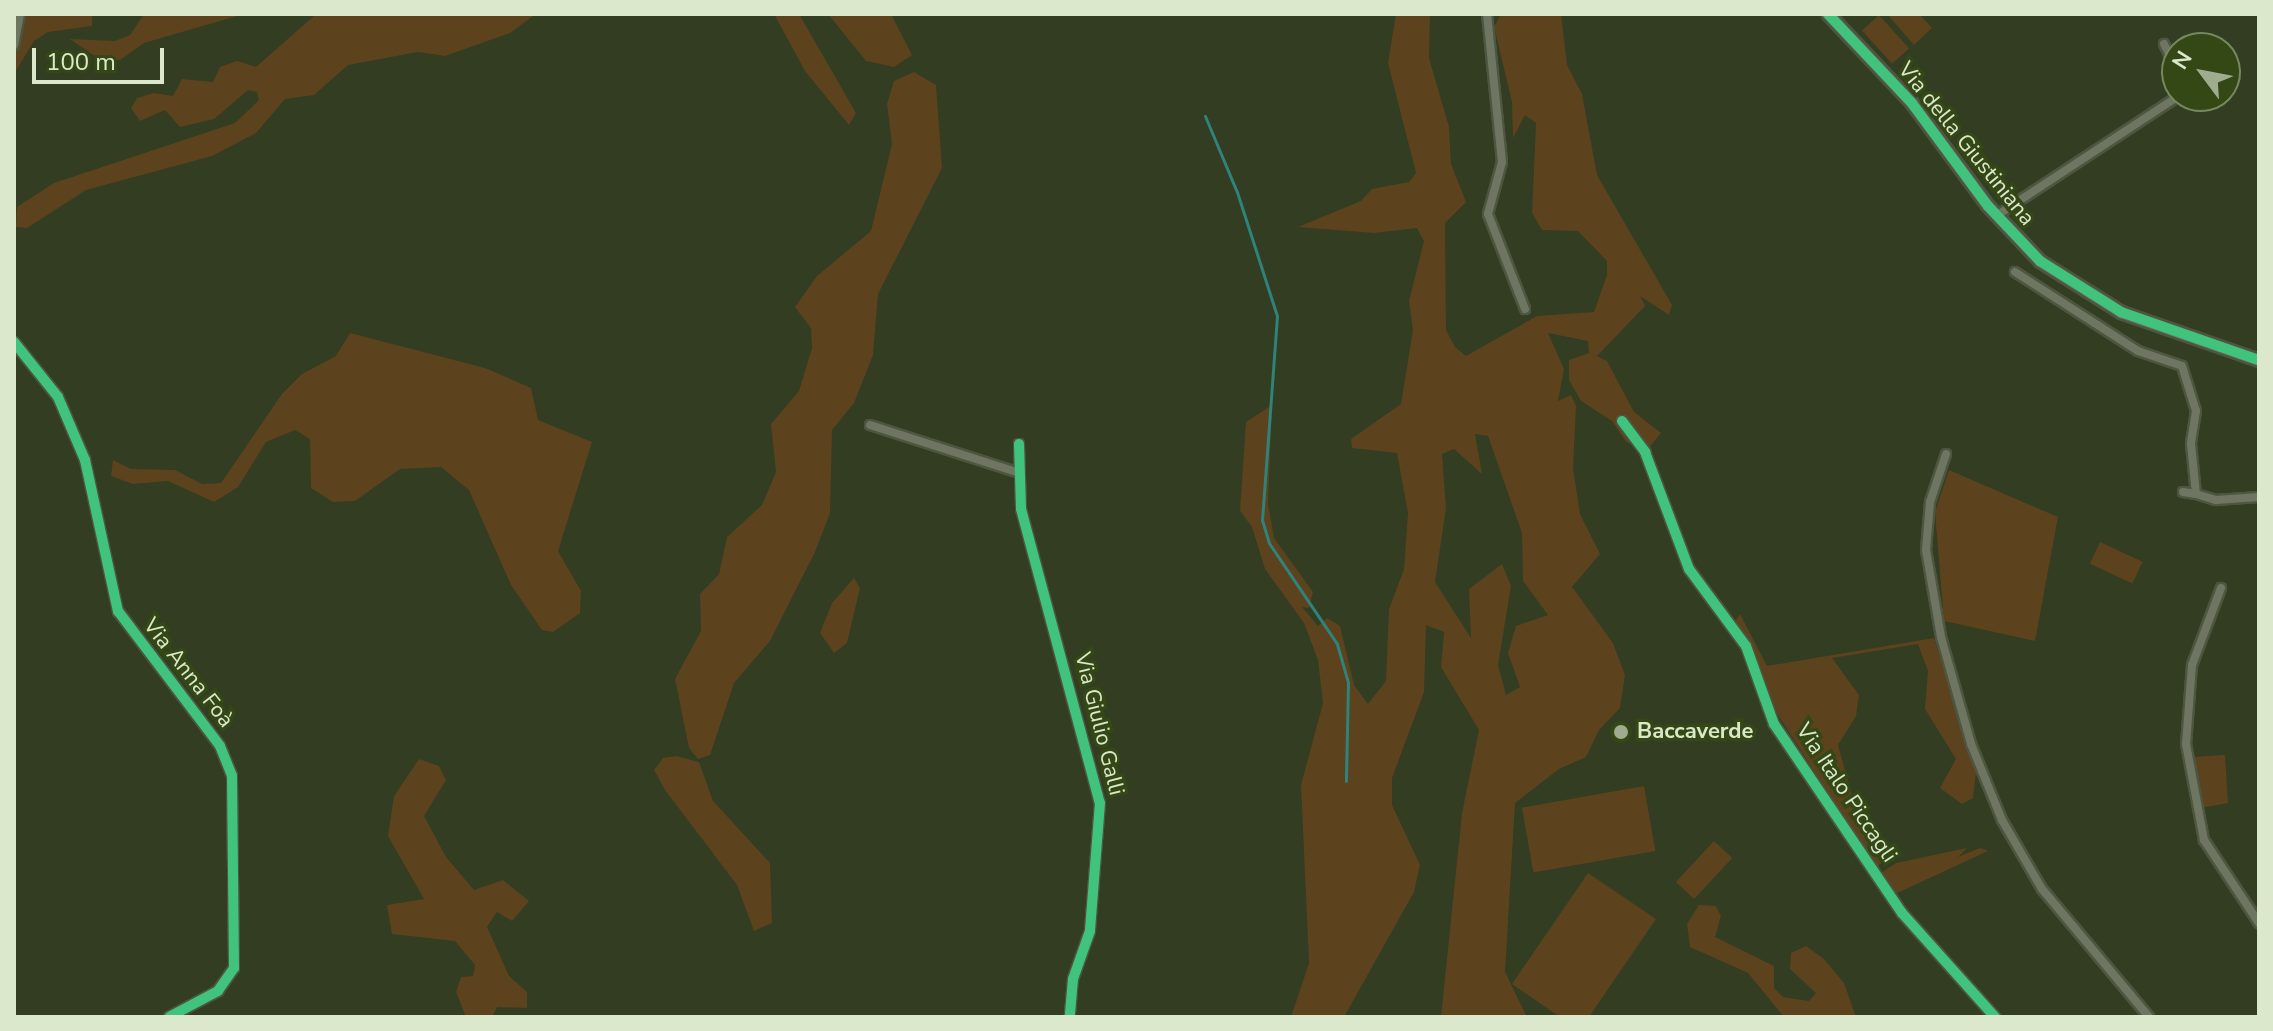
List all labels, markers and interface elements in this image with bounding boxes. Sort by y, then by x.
scale bar [36,32,168,82]
north arrow [2161,32,2241,112]
text: N [2165,45,2199,75]
text: 100 m [46,46,116,78]
street label: Via della Giustiniana [1892,57,2040,231]
street label: Via Anna Foà [137,613,239,733]
street label: Via Giulio Galli [1069,650,1129,798]
street label: Via Italo Piccagli [1790,718,1902,868]
place label: Baccaverde [1637,719,1753,745]
marker: Baccaverde [1612,723,1630,741]

